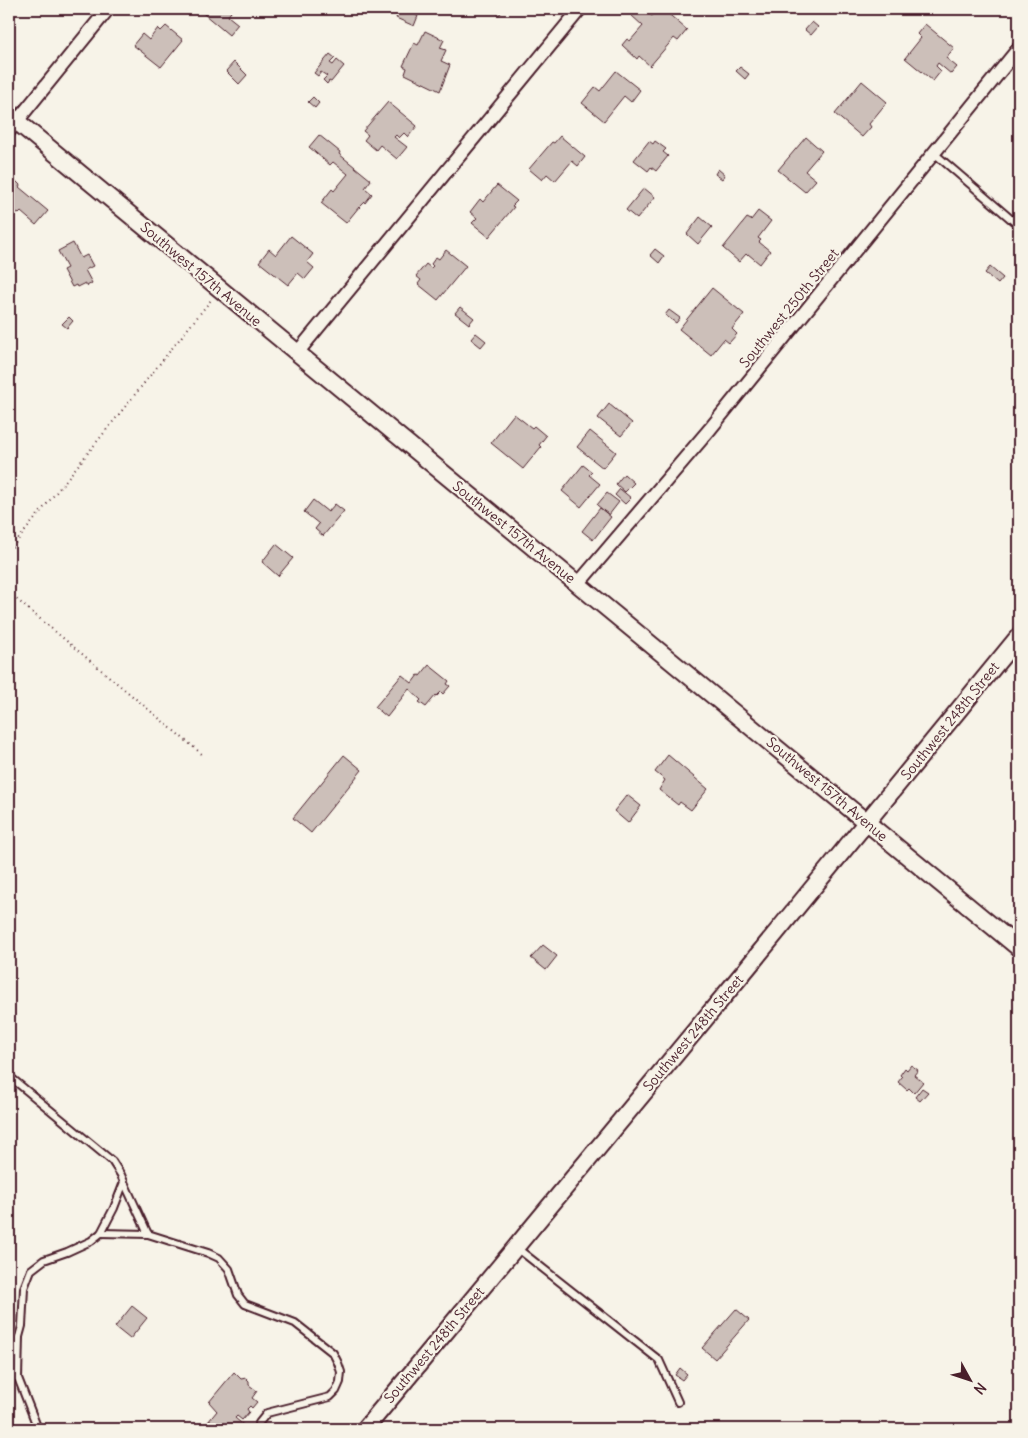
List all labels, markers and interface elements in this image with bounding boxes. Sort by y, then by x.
street label: Southwest 157th Avenue [137,218,265,330]
street label: Southwest 250th Street [735,245,843,371]
street label: Southwest 157th Avenue [449,477,579,587]
street label: Southwest 248th Street [897,658,1003,784]
street label: Southwest 157th Avenue [763,733,891,845]
street label: Southwest 248th Street [639,971,747,1095]
street label: Southwest 248th Street [380,1283,488,1407]
north arrow [946,1356,996,1406]
text: N [970,1379,990,1398]

